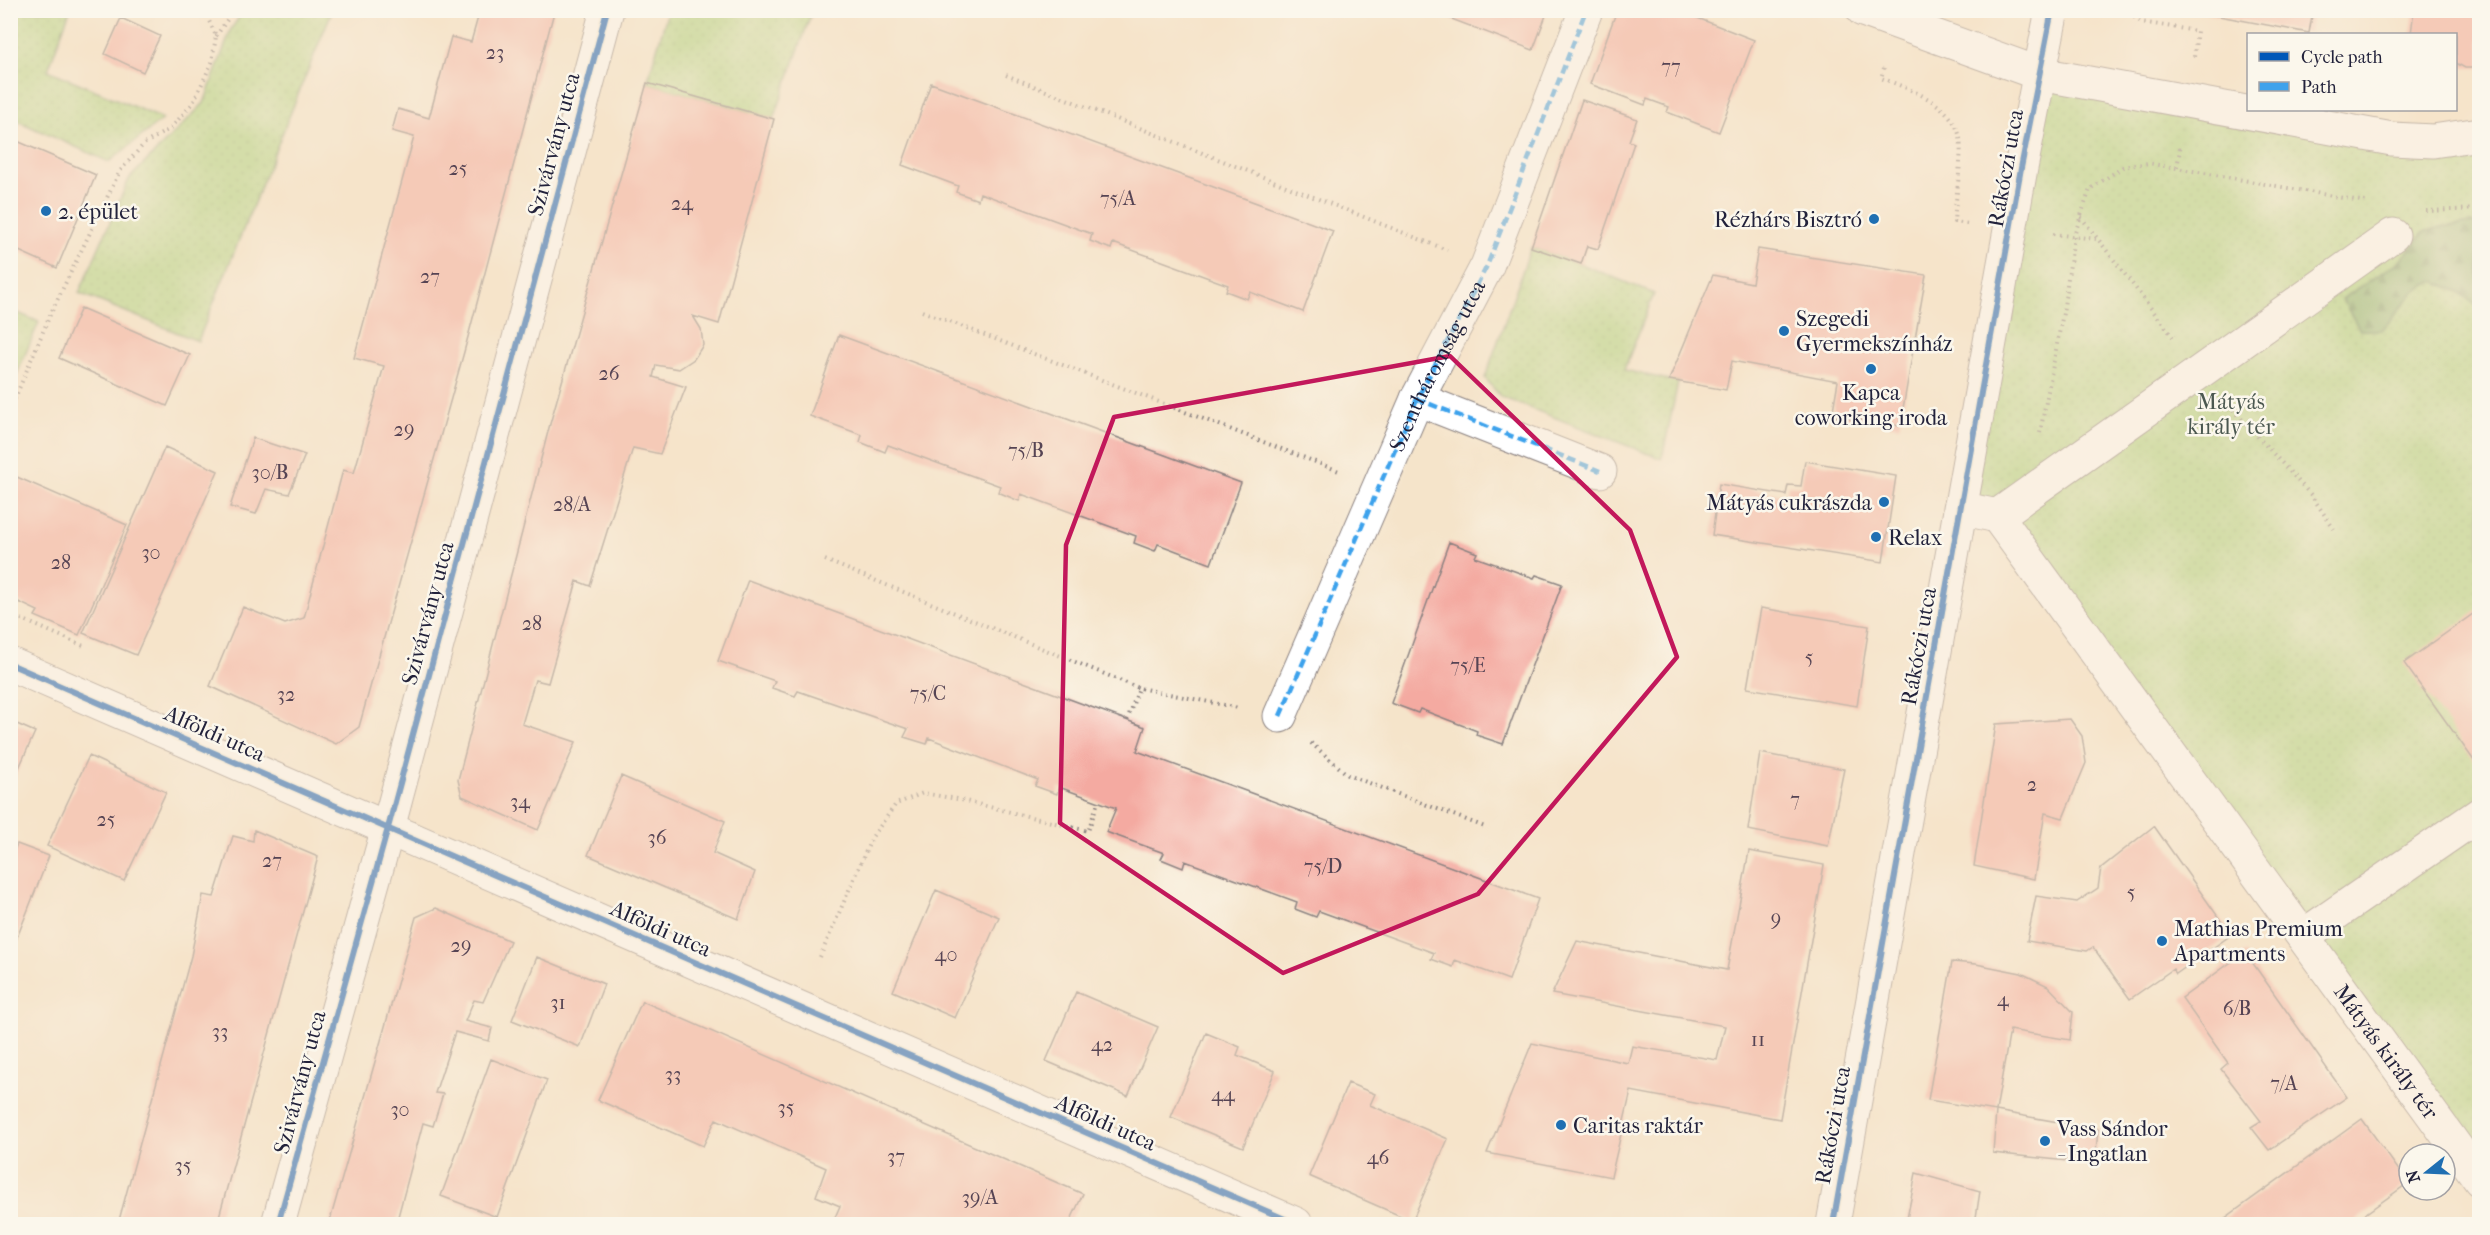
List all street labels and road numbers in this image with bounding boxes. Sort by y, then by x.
street label: Szivárvány utca [522,69,586,219]
street label: Rákóczi utca [1983,106,2029,229]
street label: Szentháromság utca [1384,275,1492,456]
street label: Szivárvány utca [396,538,460,688]
street label: Rákóczi utca [1896,584,1942,707]
street label: Alföldi utca [159,700,270,768]
street label: Alföldi utca [605,895,716,963]
street label: Mátyás király tér [2328,980,2444,1125]
street label: Szivárvány utca [268,1007,332,1157]
street label: Rákóczi utca [1810,1063,1856,1186]
street label: Alföldi utca [1050,1089,1161,1157]

